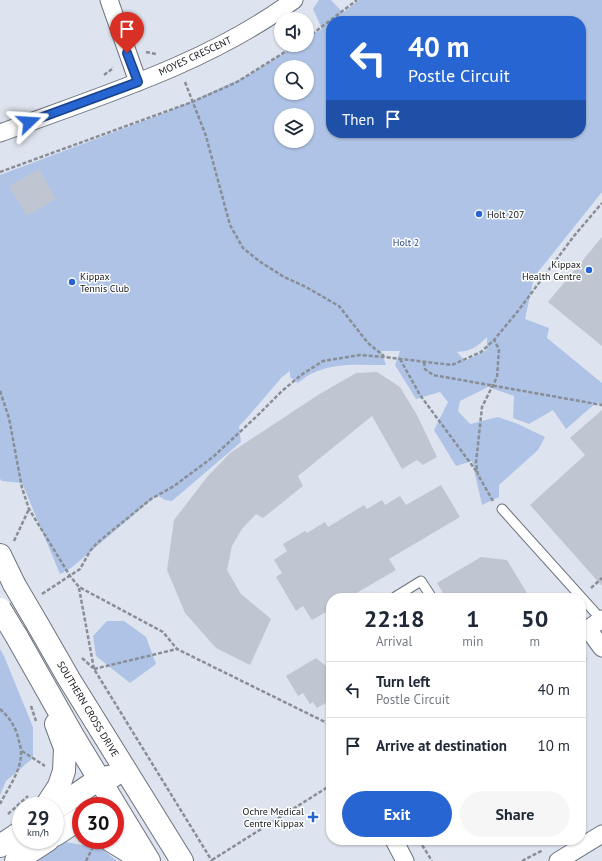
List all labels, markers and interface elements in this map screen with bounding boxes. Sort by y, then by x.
pin [110,12,144,53]
map controls [274,12,314,148]
button: sound [274,12,314,52]
icon: arrive [116,18,138,40]
text: 40 m [408,28,469,65]
icon: left [342,32,394,84]
street label: MOYES CRESCENT [156,33,234,79]
button: search [274,60,314,100]
text: Postle Circuit [408,64,510,87]
position arrow [8,101,50,143]
button: layers [274,108,314,148]
icon: arrive [382,108,404,130]
text: Then [342,110,374,129]
place label: Holt 207 [487,208,524,221]
marker: Holt 207 [474,209,484,219]
park label: Holt 2 [393,236,419,249]
place label: Kippax Health Centre [522,258,581,283]
marker: Kippax Health Centre [584,265,594,275]
place label: Kippax Tennis Club [80,270,129,295]
marker: Kippax Tennis Club [67,277,77,287]
text: 22:18 [364,603,425,634]
text: 1 [466,603,480,634]
text: 50 [521,603,548,634]
text: Arrival [376,633,412,650]
text: min [462,633,483,650]
text: m [529,633,540,650]
street label: SOUTHERN CROSS DRIVE [54,659,122,759]
text: Turn left [376,672,430,691]
icon: left [342,679,364,701]
text: 40 m [537,680,570,699]
text: Postle Circuit [376,691,450,708]
icon: arrive [342,735,364,757]
text: Arrive at destination [376,736,507,755]
text: 10 m [537,736,570,755]
button: Exit [342,791,452,837]
button: Share [460,791,570,837]
speed limit sign: 30 [72,797,124,849]
text: 29 [27,805,49,831]
place label: Ochre Medical Centre Kippax [243,805,304,830]
marker: Ochre Medical Centre Kippax [307,811,319,823]
text: km/h [27,826,49,839]

